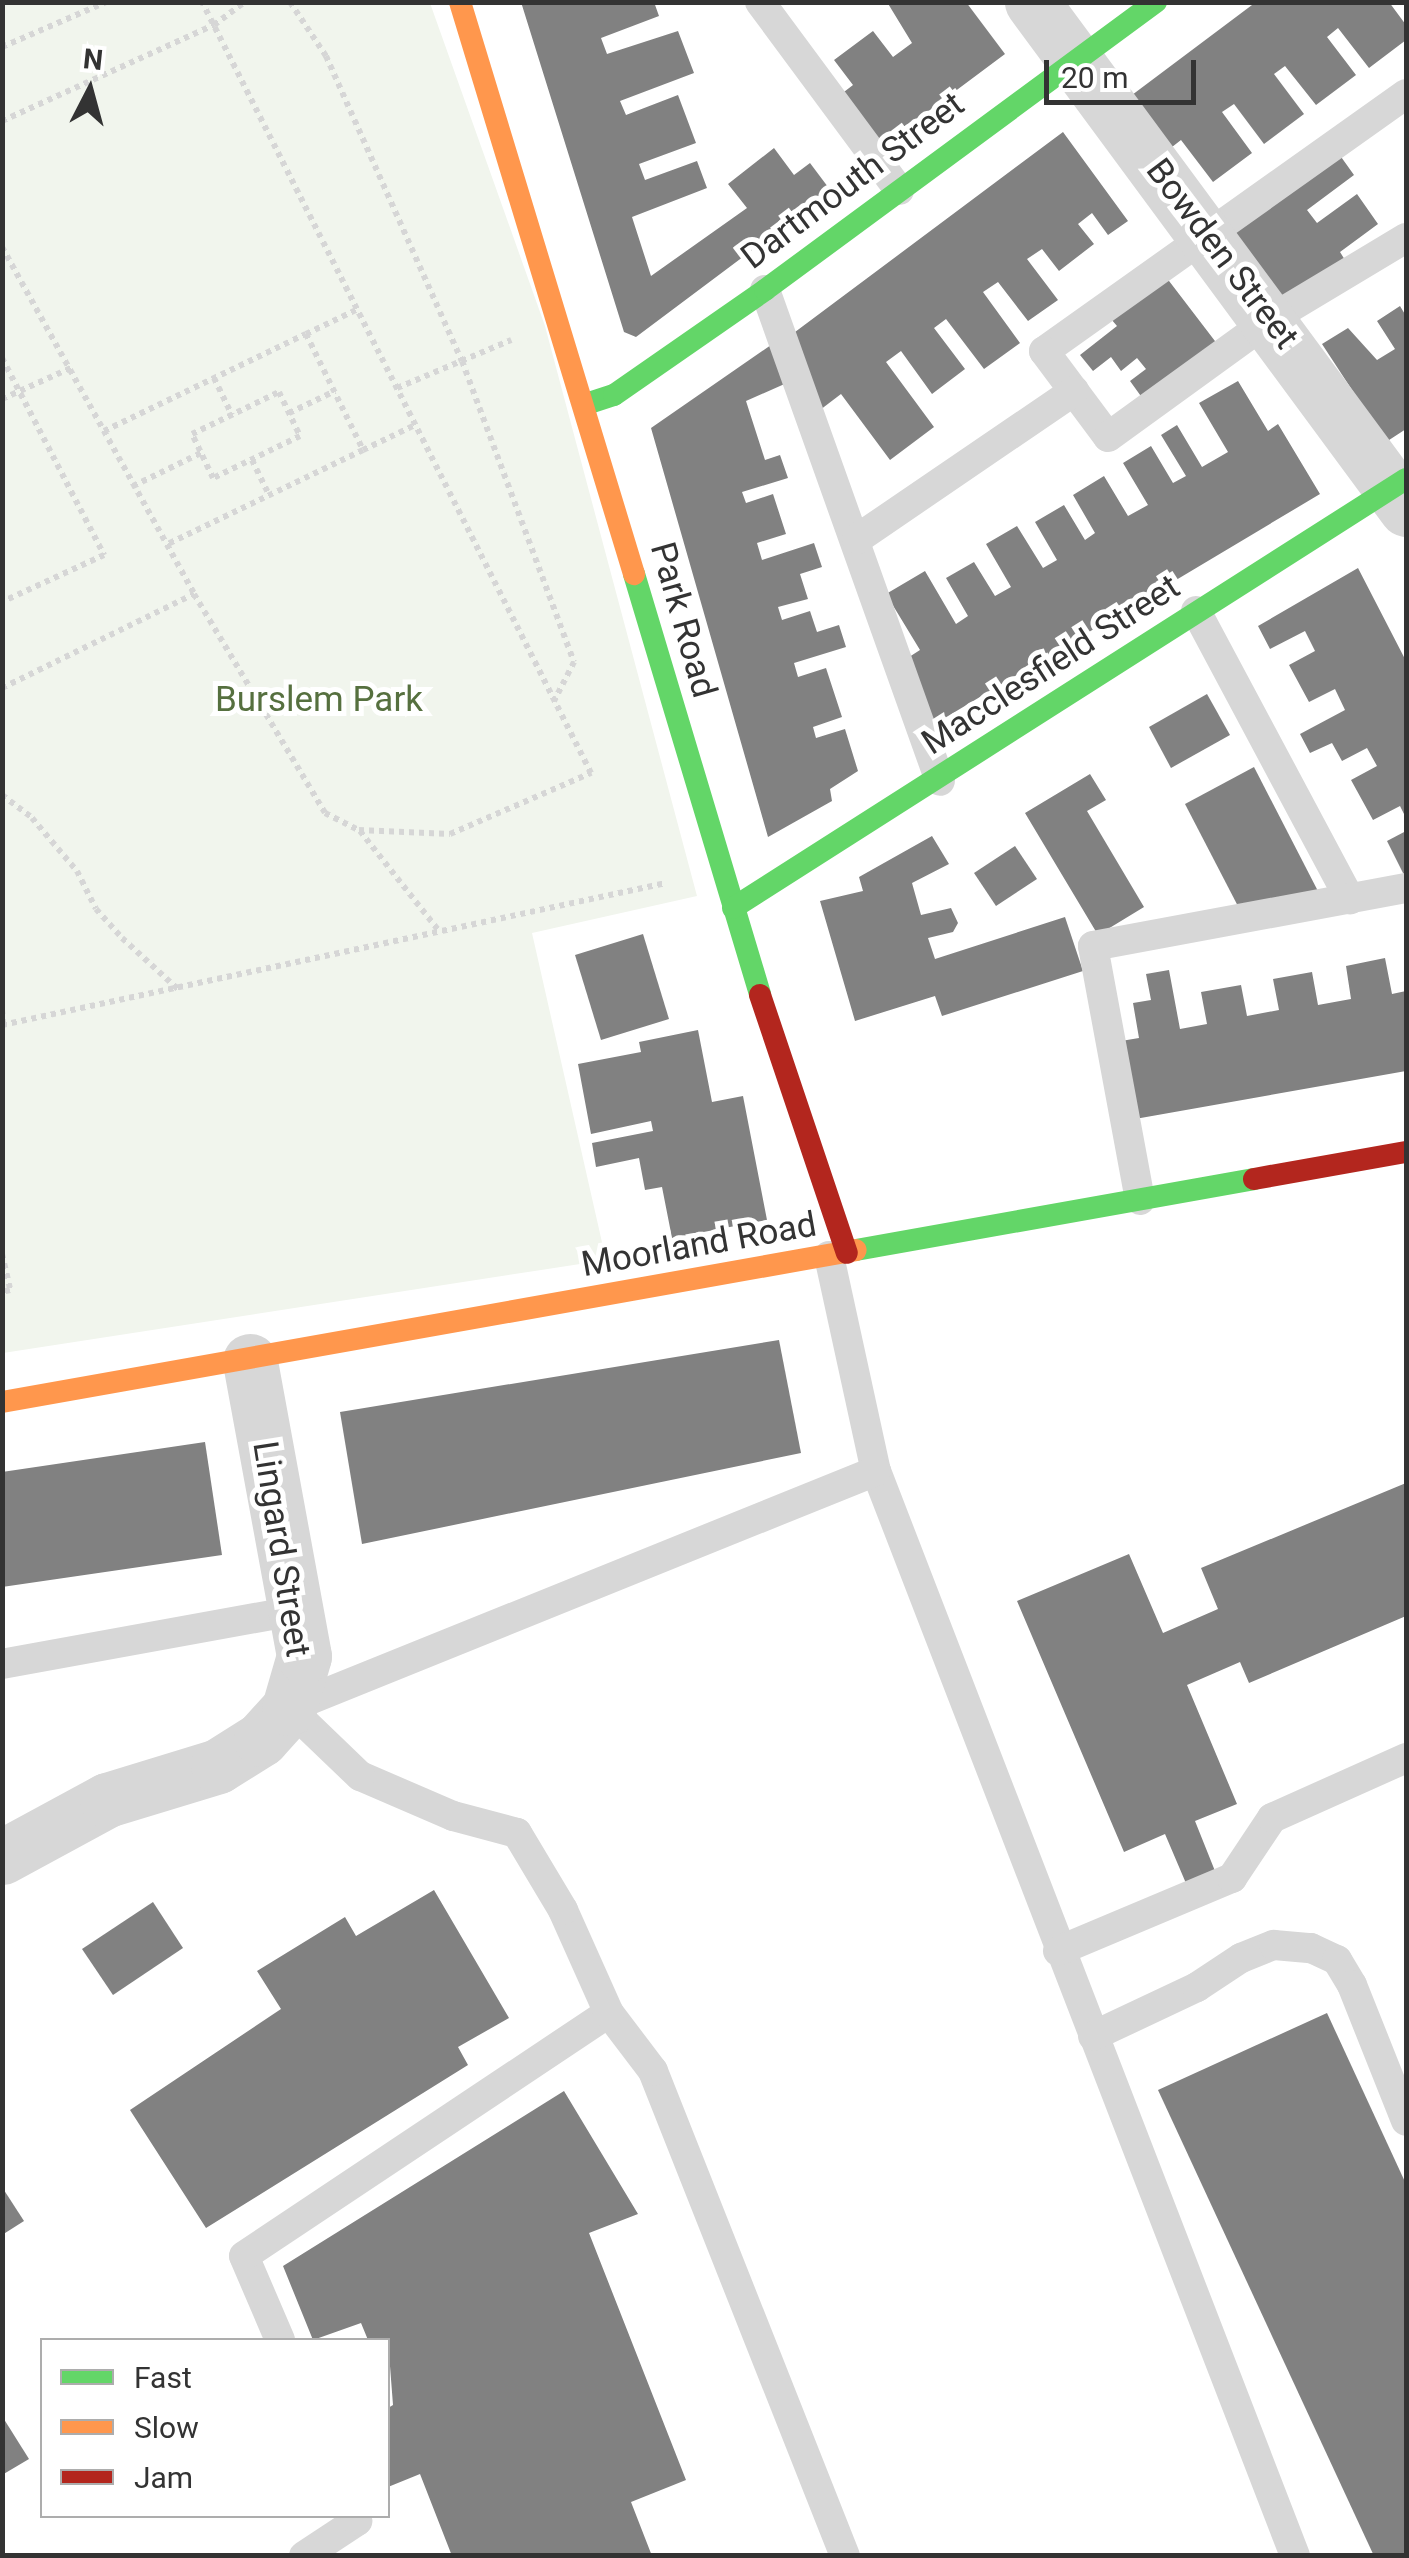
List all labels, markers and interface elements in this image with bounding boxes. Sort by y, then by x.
north arrow [40,40,140,140]
scale bar [1049,40,1202,102]
text: N [82,42,105,77]
text: 20 m [1061,60,1128,95]
street label: Dartmouth Street [733,84,973,278]
street label: Bowden Street [1137,151,1307,357]
street label: Park Road [641,538,725,702]
street label: Macclesfield Street [914,566,1188,764]
park label: Burslem Park [215,679,423,721]
street label: Moorland Road [578,1204,820,1286]
street label: Lingard Street [243,1438,319,1660]
legend [40,2338,390,2518]
text: Fast [134,2360,192,2395]
text: Slow [134,2410,199,2445]
text: Jam [134,2460,193,2495]

